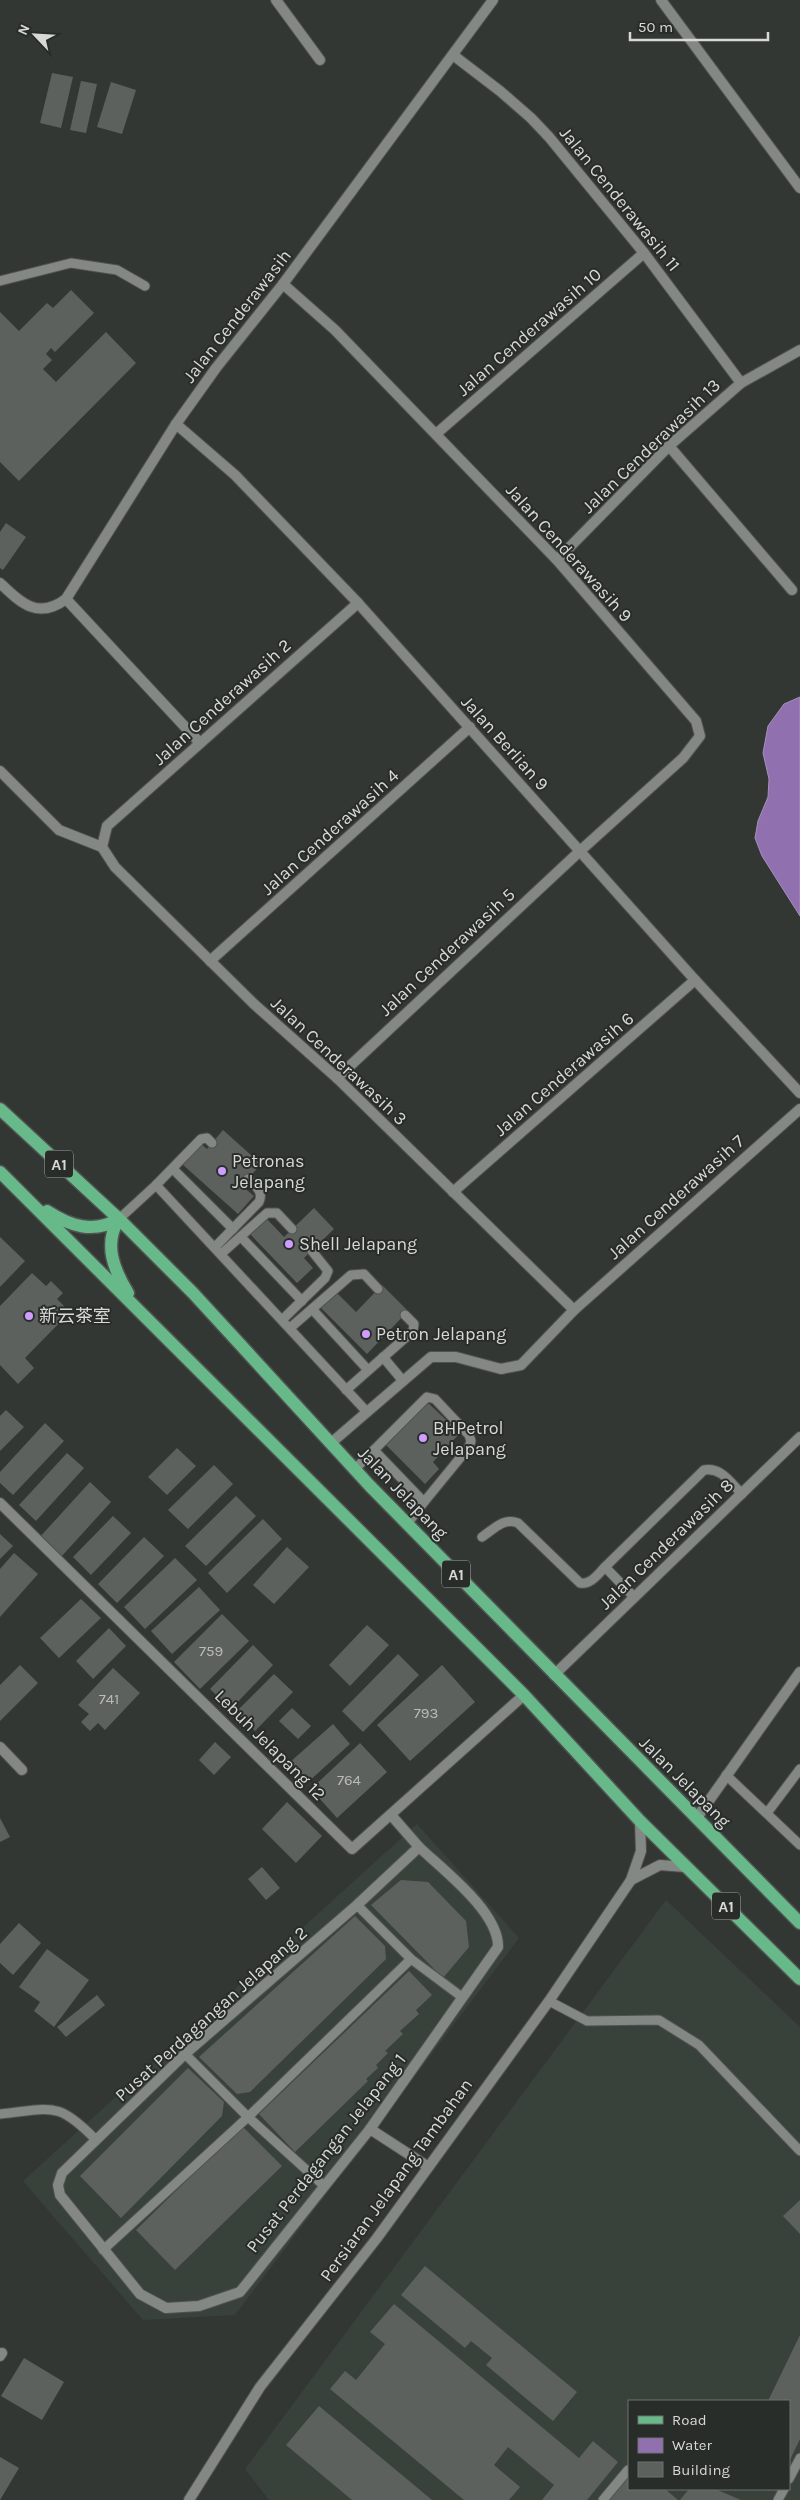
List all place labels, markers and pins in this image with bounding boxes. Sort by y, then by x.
place label: Petronas Jelapang [232,1150,305,1193]
marker: Petronas Jelapang [216,1165,228,1177]
place label: Shell Jelapang [299,1233,417,1255]
marker: Shell Jelapang [283,1238,295,1250]
place label: 新云茶室 [39,1305,111,1327]
marker: 新云茶室 [23,1310,35,1322]
place label: Petron Jelapang [376,1323,506,1345]
marker: Petron Jelapang [360,1328,372,1340]
place label: BHPetrol Jelapang [433,1417,506,1460]
marker: BHPetrol Jelapang [417,1432,429,1444]

